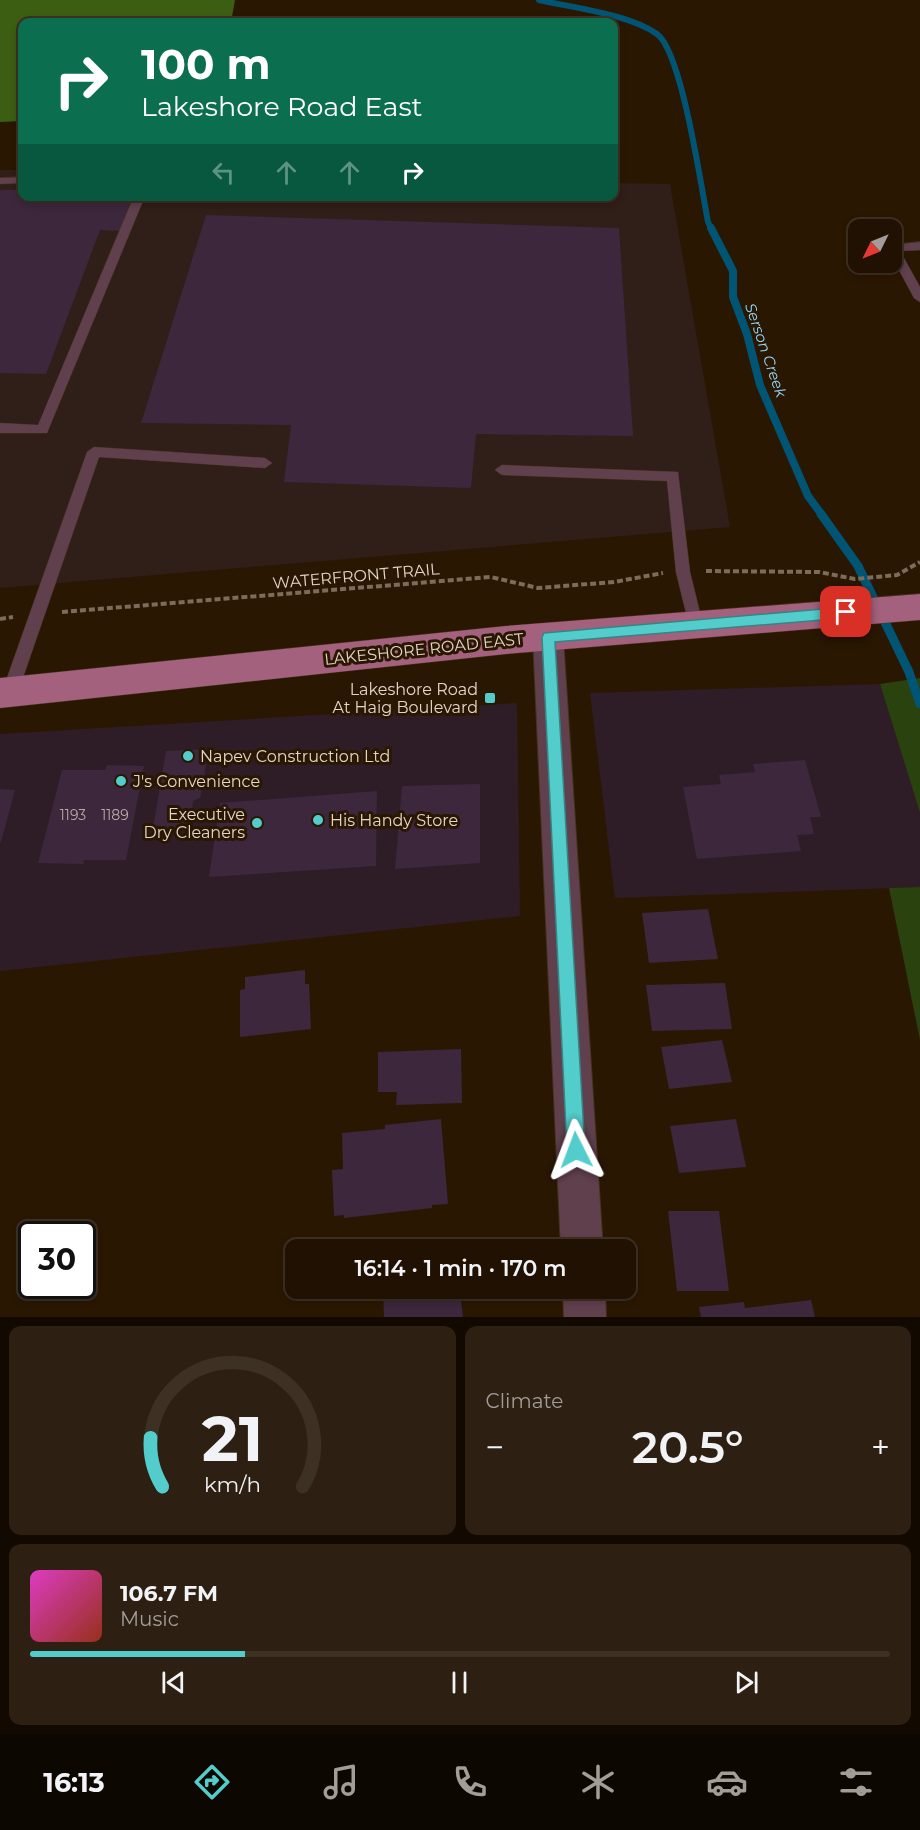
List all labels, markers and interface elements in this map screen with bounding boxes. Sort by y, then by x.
text: 100 m [141,38,270,90]
icon: right [42,42,120,120]
text: Lakeshore Road East [141,90,423,123]
icon: left [207,156,240,189]
icon: ahead [270,156,303,189]
icon: ahead [333,156,366,189]
icon: right [396,156,429,189]
north arrow [848,219,902,273]
map controls [848,219,902,273]
water label: Serson Creek [741,300,791,401]
street label: WATERFRONT TRAIL [272,559,441,593]
pin [820,586,871,637]
icon: arrive [829,595,862,628]
street label: LAKESHORE ROAD EAST [323,629,525,669]
place label: Lakeshore Road At Haig Boulevard [333,680,478,717]
marker: Lakeshore Road At Haig Boulevard [483,691,497,705]
place label: Napev Construction Ltd [200,747,390,766]
marker: Napev Construction Ltd [181,749,195,763]
place label: J's Convenience [132,772,260,791]
marker: J's Convenience [114,774,128,788]
place label: Executive Dry Cleaners [143,805,245,842]
house number: 1193 [60,806,86,824]
house number: 1189 [101,806,129,824]
place label: His Handy Store [330,811,458,830]
marker: His Handy Store [311,813,325,827]
marker: Executive Dry Cleaners [250,816,264,830]
position arrow [544,1118,608,1182]
speed limit sign: 30 [18,1221,96,1299]
text: 16:14 · 1 min · 170 m [354,1255,567,1282]
text: Climate [486,1389,563,1413]
text: 21 [202,1401,263,1477]
text: 20.5° [632,1419,744,1474]
text: − [486,1427,504,1467]
text: + [871,1427,890,1467]
text: km/h [204,1472,261,1498]
text: 106.7 FM [120,1580,218,1607]
text: Music [120,1607,179,1631]
icon: previous [157,1666,190,1699]
icon: pause [443,1666,476,1699]
icon: next [730,1666,763,1699]
icon: directions [191,1761,233,1803]
icon: music [320,1761,362,1803]
icon: phone [449,1761,491,1803]
icon: climate [577,1761,619,1803]
icon: car [706,1761,748,1803]
icon: filters [835,1761,877,1803]
text: 16:13 [43,1766,105,1799]

